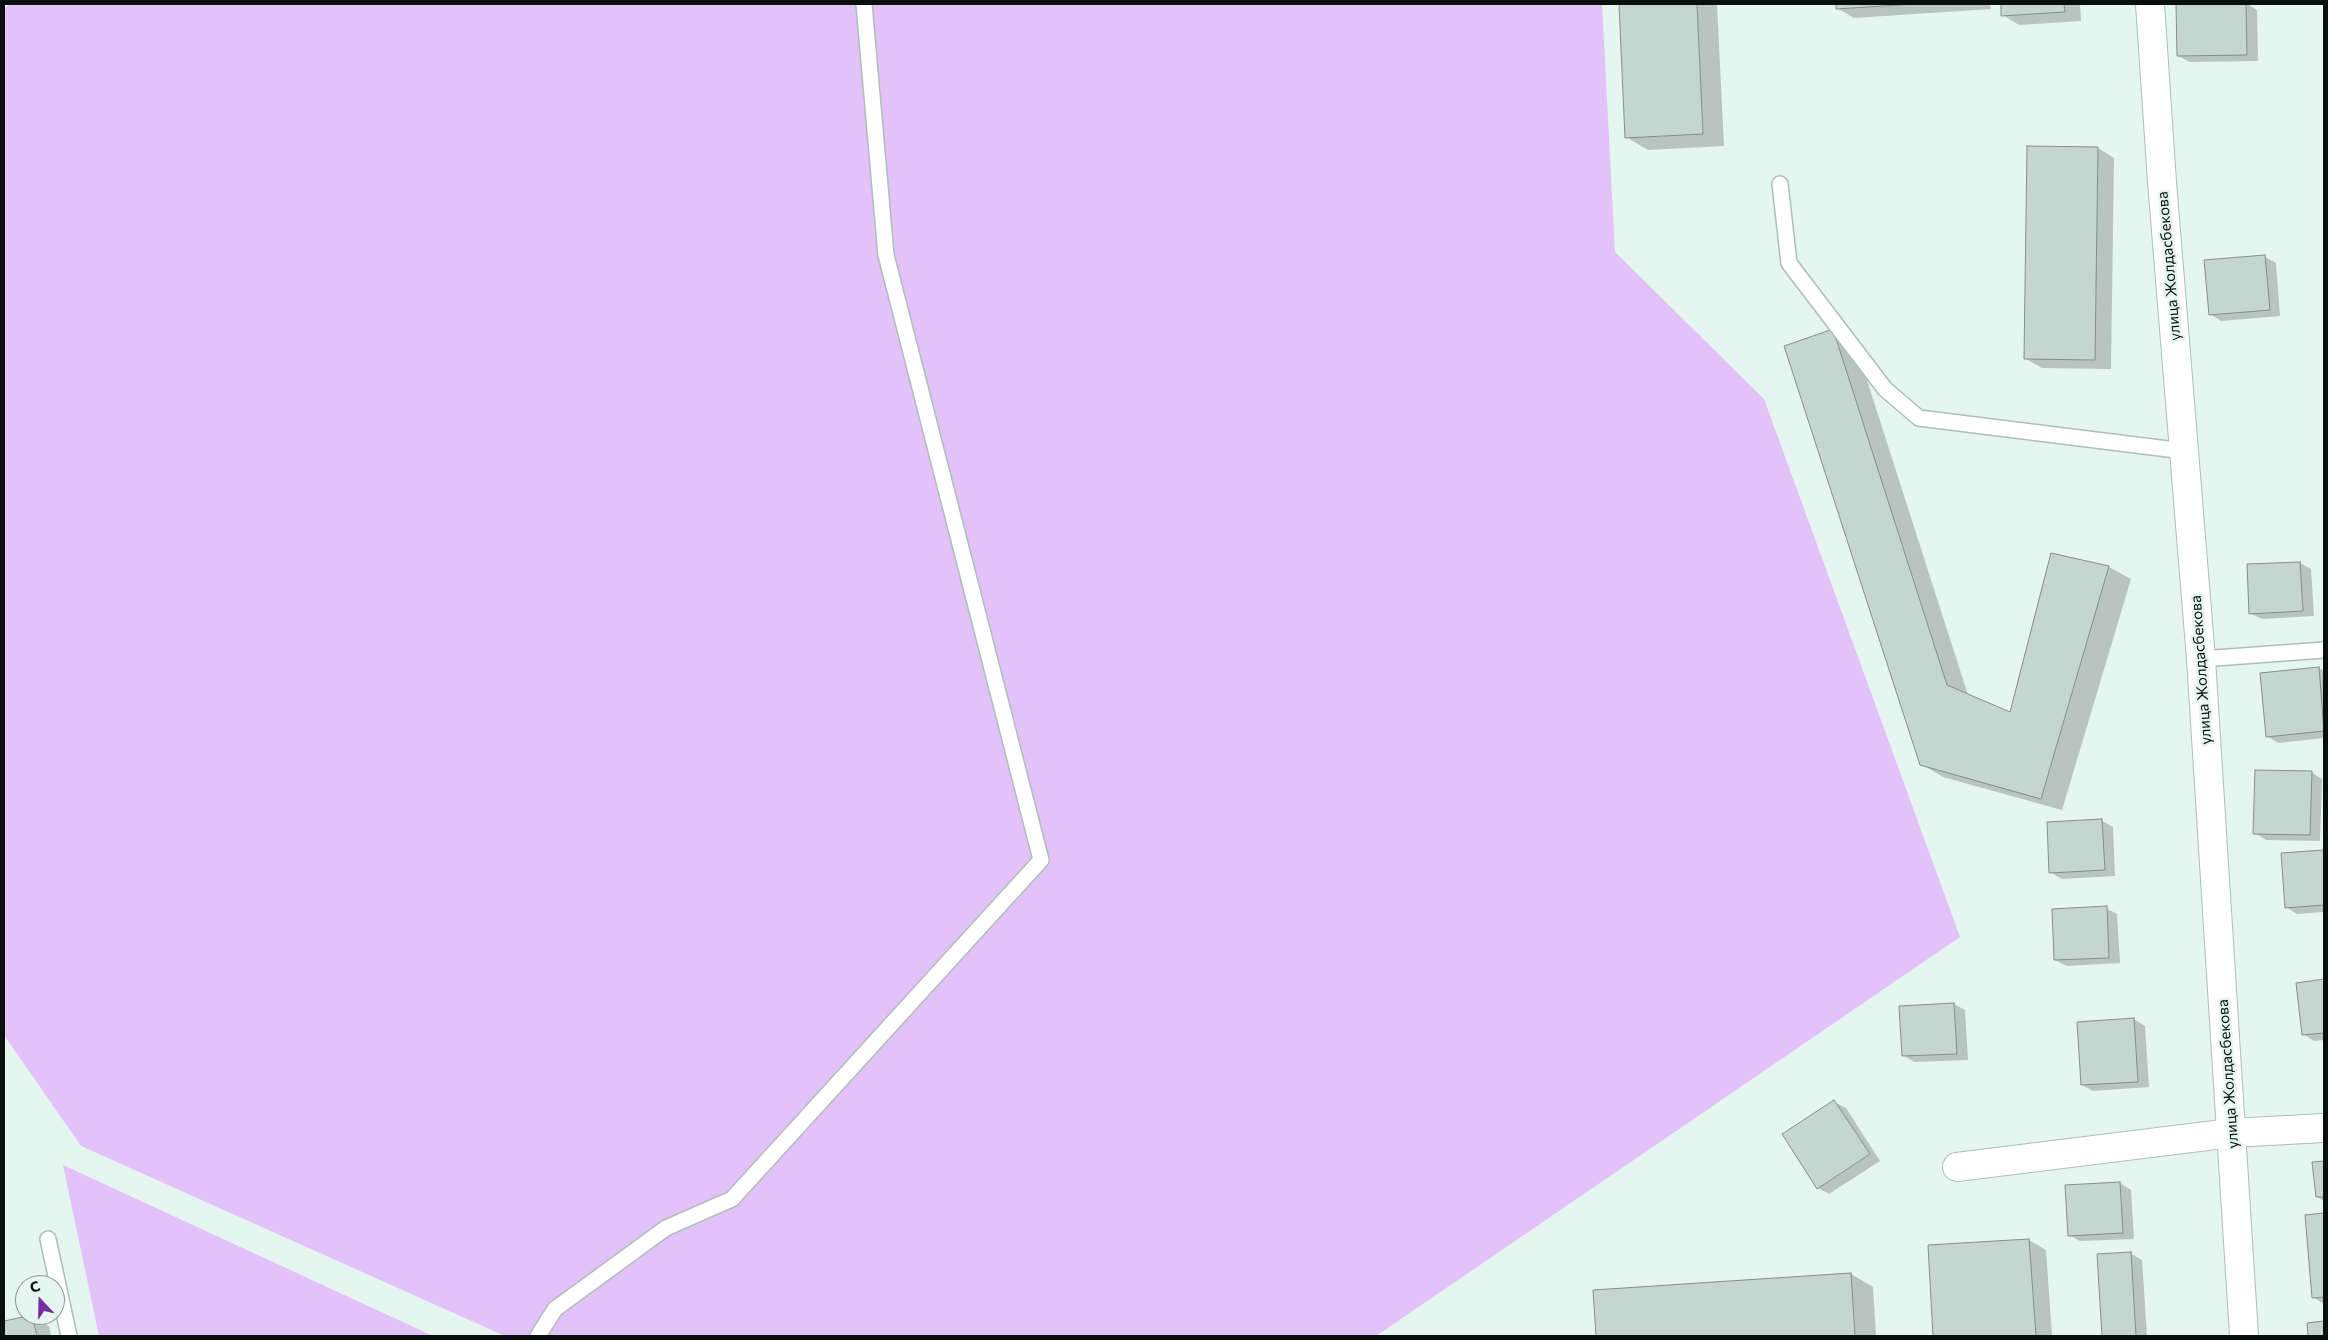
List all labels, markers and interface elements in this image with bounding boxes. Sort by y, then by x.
street label: улица Жолдасбекова [2154,191,2184,341]
street label: улица Жолдасбекова [2187,595,2215,745]
street label: улица Жолдасбекова [2214,999,2242,1149]
north arrow [15,1275,65,1325]
text: С [27,1277,42,1296]

